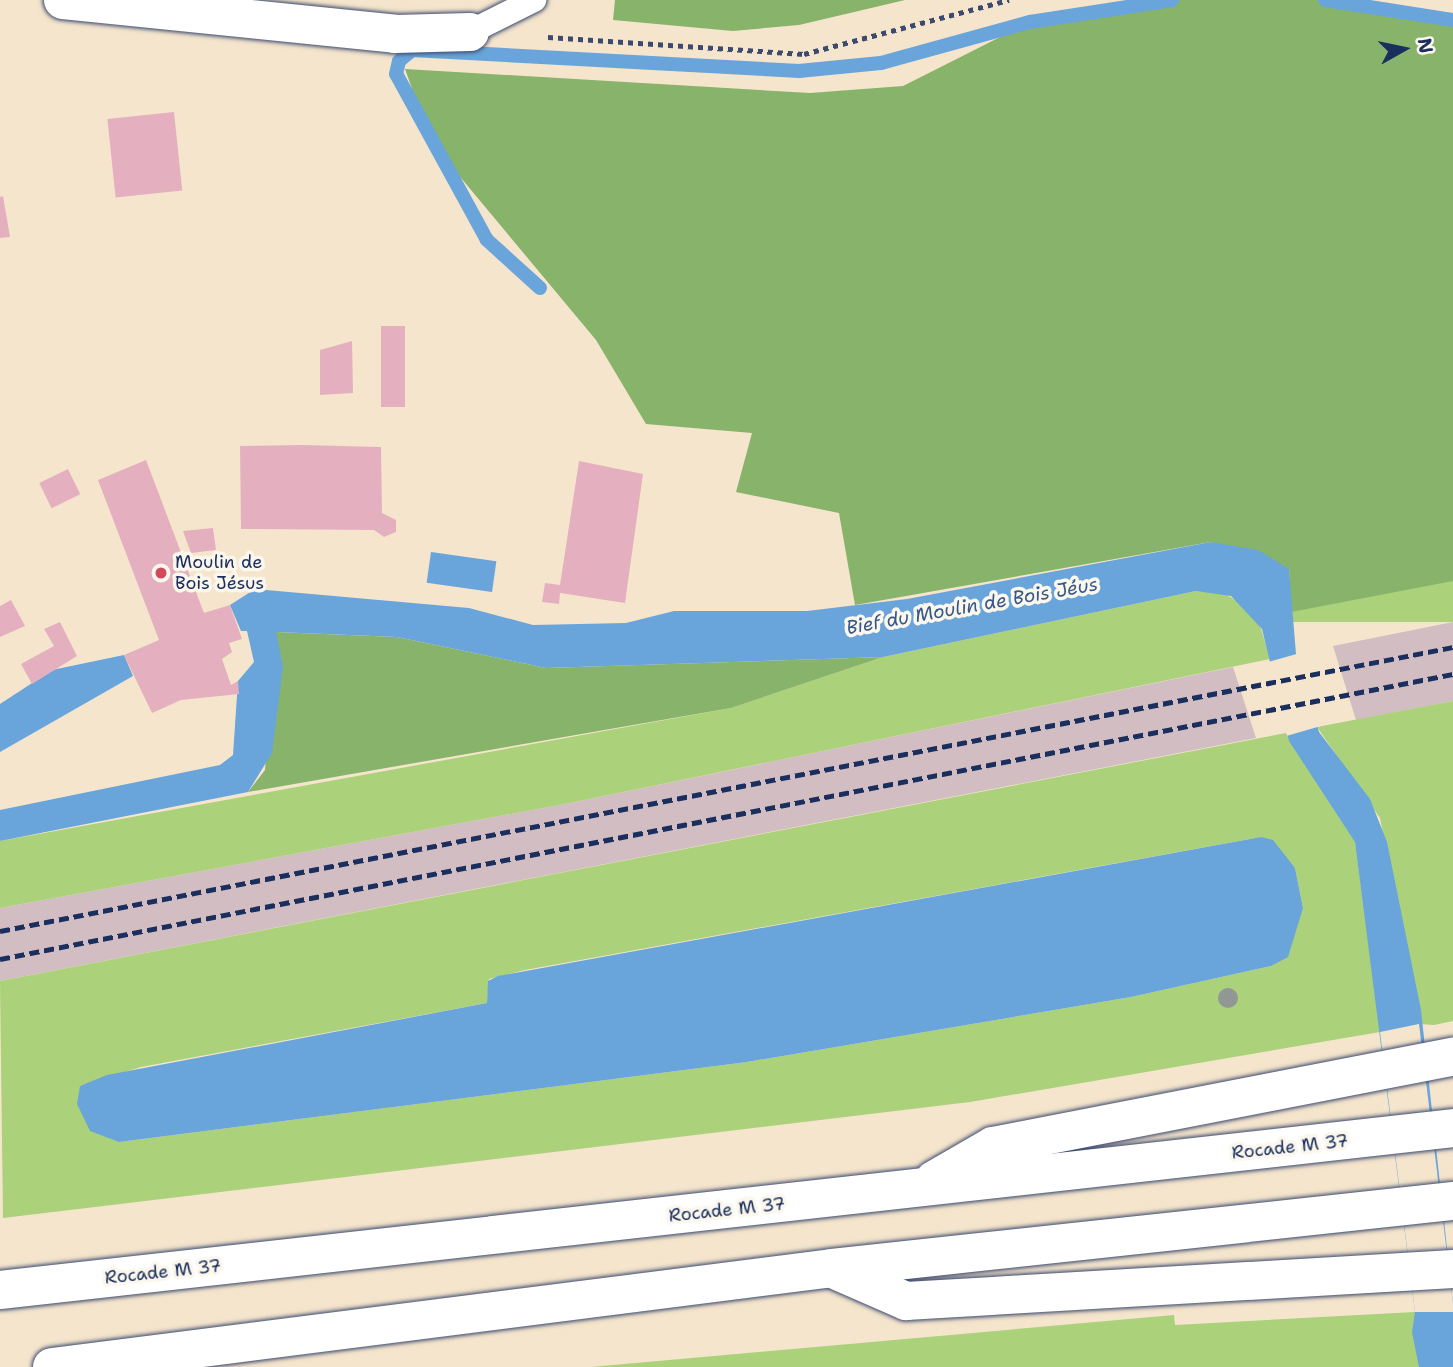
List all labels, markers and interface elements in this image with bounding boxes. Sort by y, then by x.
north arrow [1369,14,1439,84]
text: N [1412,36,1439,55]
place label: Moulin de Bois Jésus [175,552,264,594]
marker: Moulin de Bois Jésus [153,565,169,581]
water label: Bief du Moulin de Bois Jéus [844,573,1100,639]
street label: Rocade M 37 [1231,1130,1349,1164]
street label: Rocade M 37 [668,1193,786,1227]
street label: Rocade M 37 [104,1255,222,1289]

